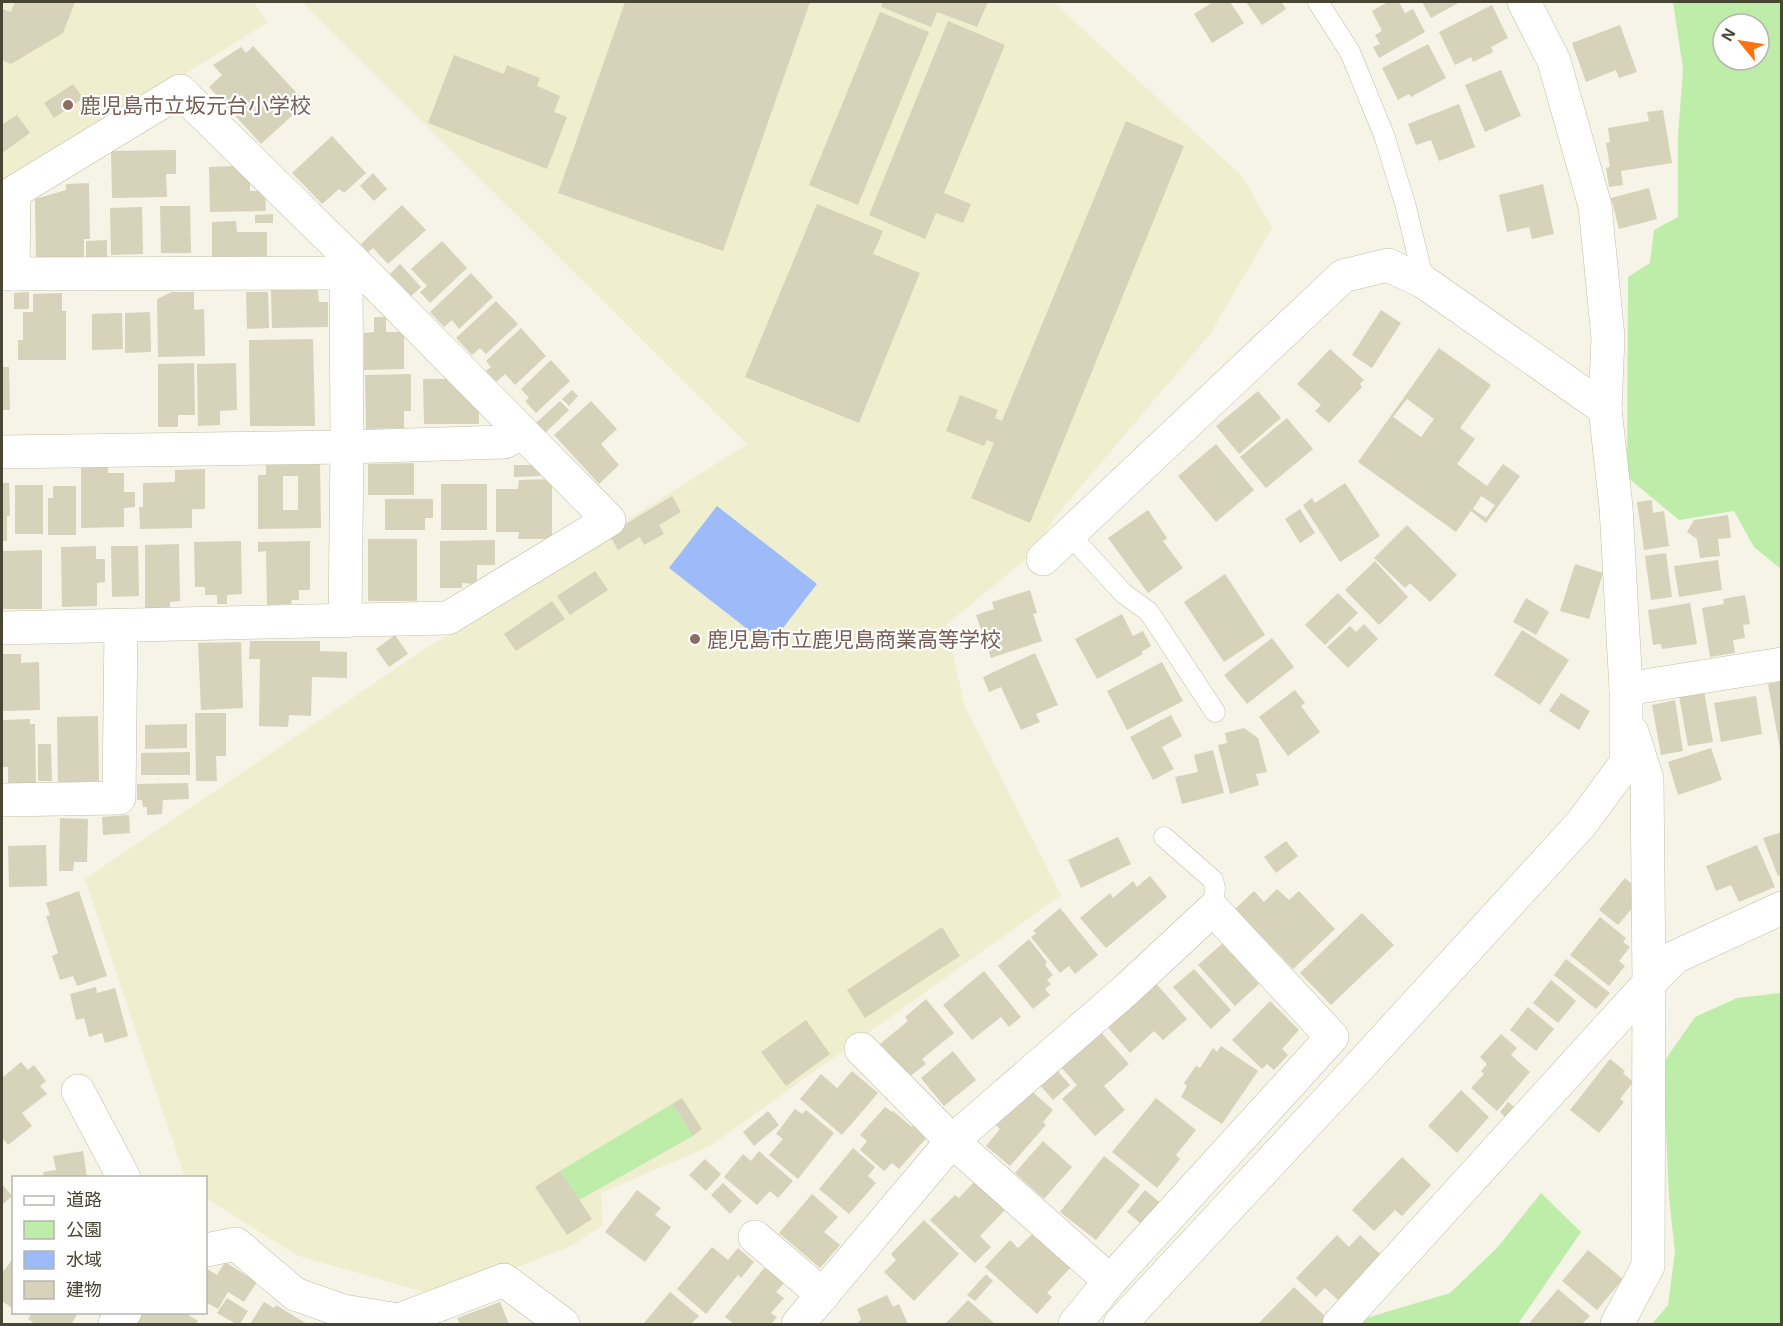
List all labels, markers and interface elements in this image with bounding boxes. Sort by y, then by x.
north arrow [1711,12,1771,72]
text: N [1718,25,1739,44]
place label: 鹿児島市立坂元台小学校 [80,94,311,117]
marker: 鹿児島市立坂元台小学校 [61,98,75,112]
place label: 鹿児島市立鹿児島商業高等学校 [707,628,1001,651]
marker: 鹿児島市立鹿児島商業高等学校 [688,632,702,646]
legend [12,1176,207,1314]
text: 道路 [66,1190,102,1210]
text: 公園 [66,1220,102,1240]
text: 水域 [66,1250,102,1270]
text: 建物 [66,1280,102,1300]

